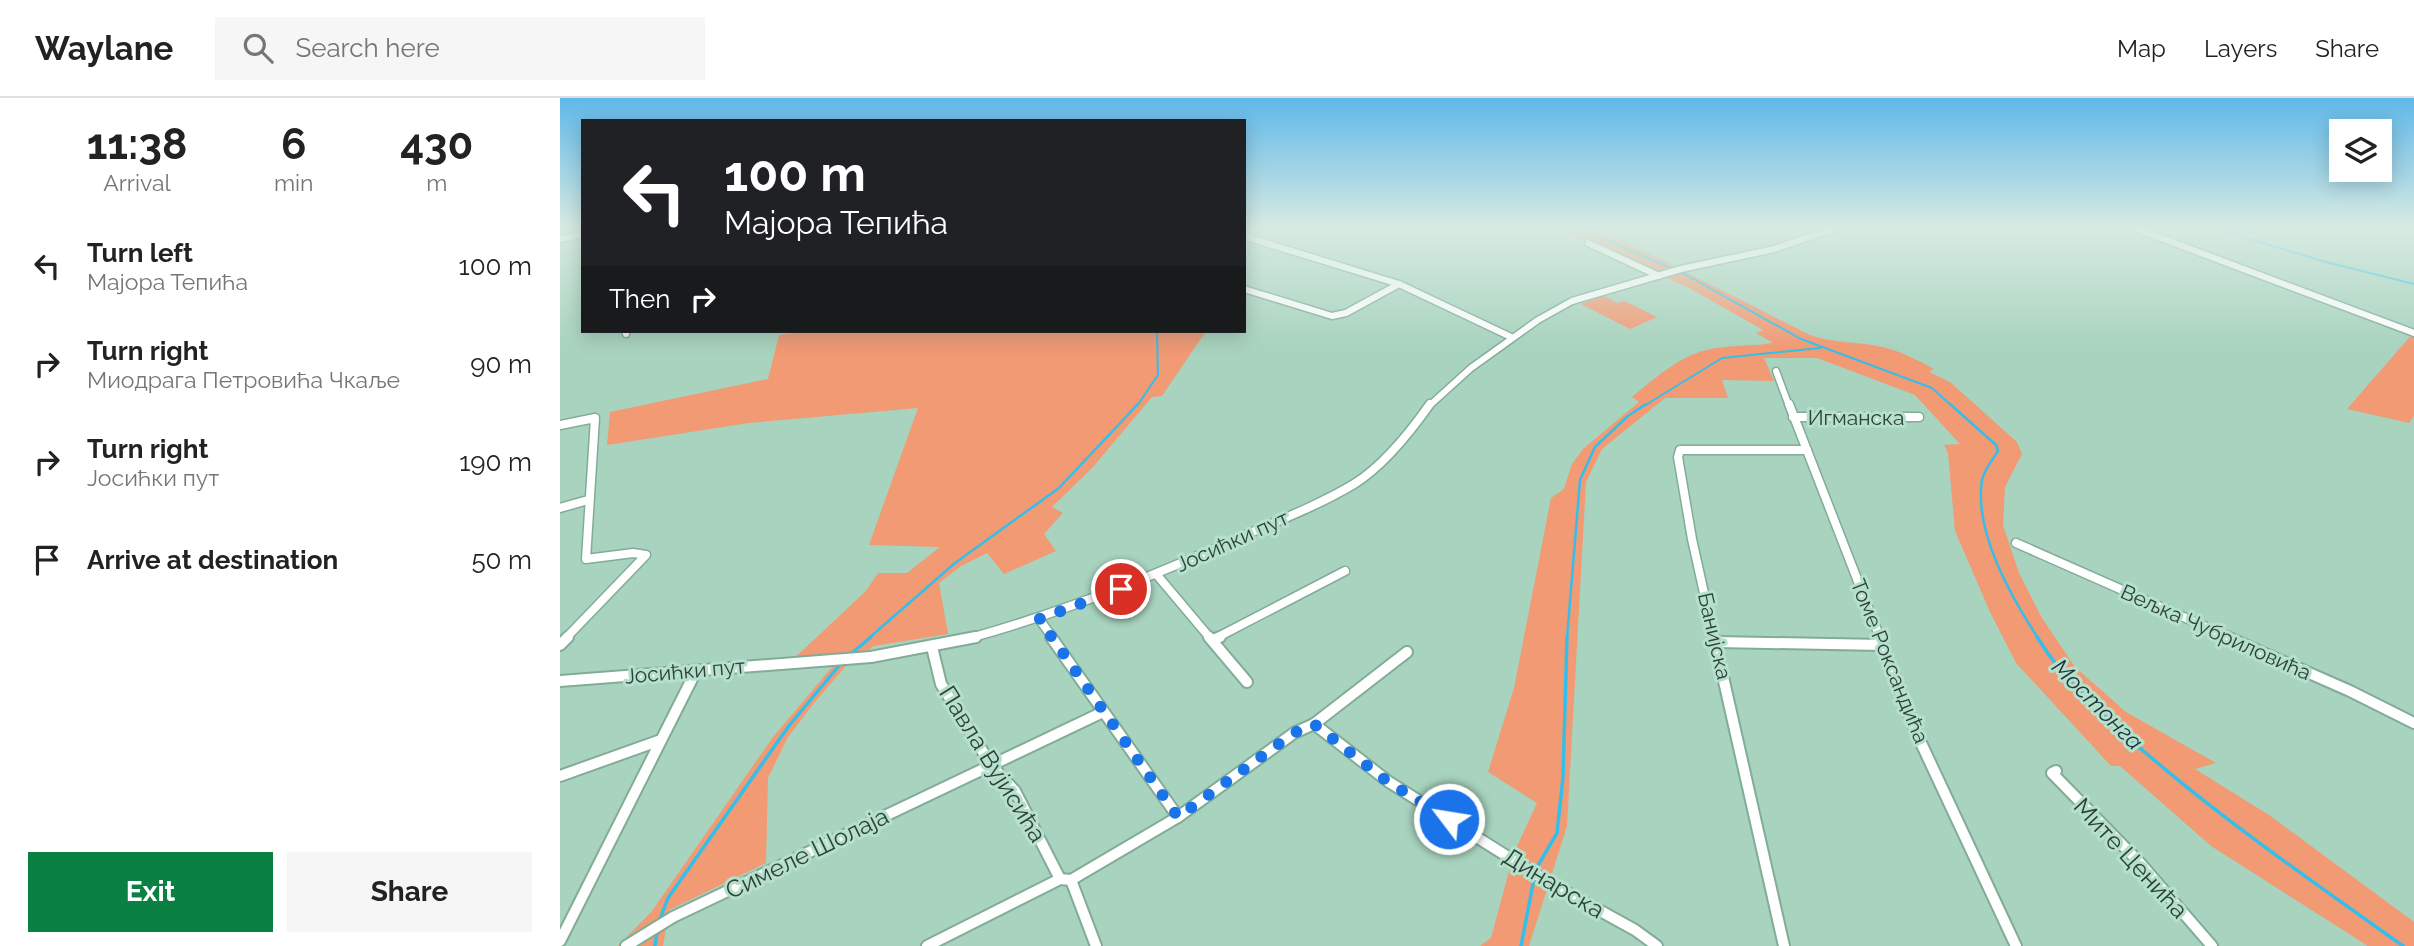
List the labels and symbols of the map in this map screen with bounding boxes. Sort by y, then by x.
street label: Игманска [1808,405,1904,430]
street label: Јосићки пут [1172,505,1292,577]
pin [1091,559,1151,619]
street label: Томе Роксандића [1846,575,1934,747]
street label: Вељка Чубриловића [2117,579,2315,685]
street label: Банијска [1693,590,1737,682]
street label: Јосићки пут [624,653,746,689]
water label: Мостонга [2047,653,2149,755]
street label: Павла Вујисића [933,680,1053,848]
position arrow [1412,782,1486,856]
street label: Мите Ценића [2068,792,2194,924]
street label: Симеле Шолаја [721,801,893,905]
street label: Динарска [1498,842,1610,924]

